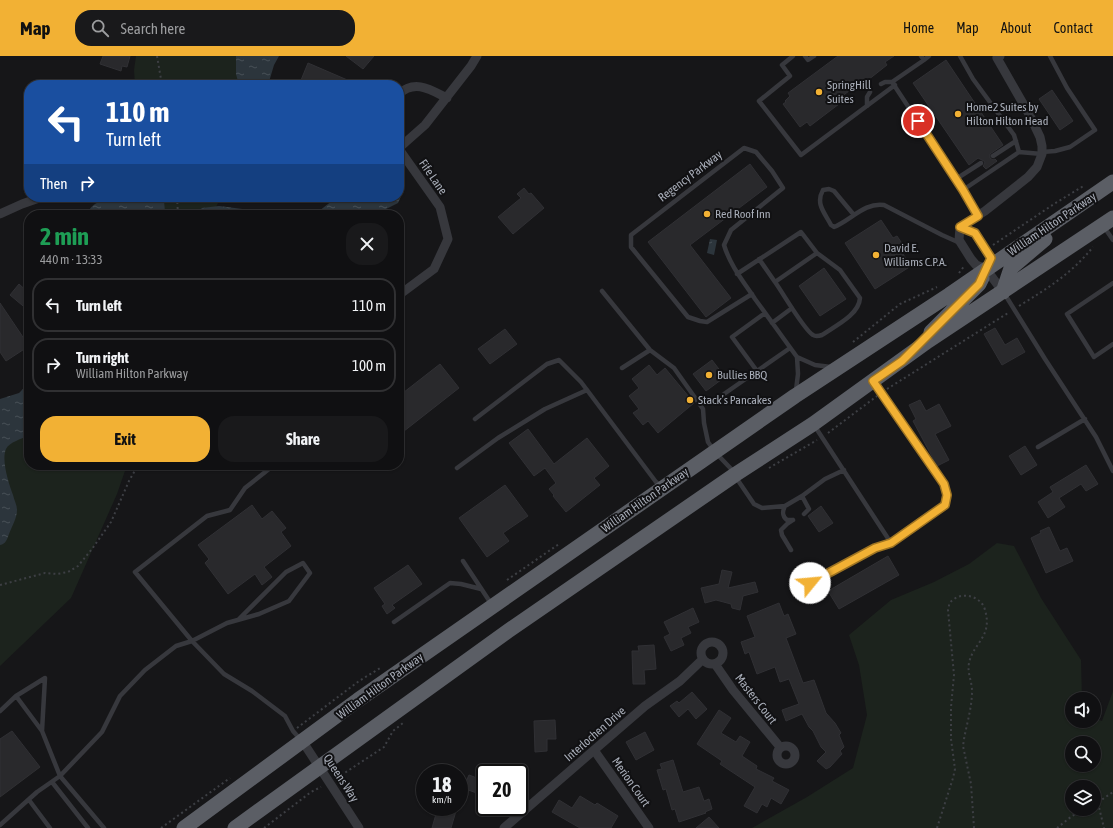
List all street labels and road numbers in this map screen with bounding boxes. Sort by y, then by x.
street label: Regency Parkway [655,147,725,205]
street label: Fife Lane [416,157,450,197]
street label: William Hilton Parkway [1005,189,1099,259]
street label: William Hilton Parkway [599,465,691,535]
street label: William Hilton Parkway [334,650,426,722]
street label: Masters Court [732,671,780,727]
street label: Interlochen Drive [562,704,628,764]
street label: Queens Way [320,751,362,805]
street label: Merion Court [609,755,653,810]

